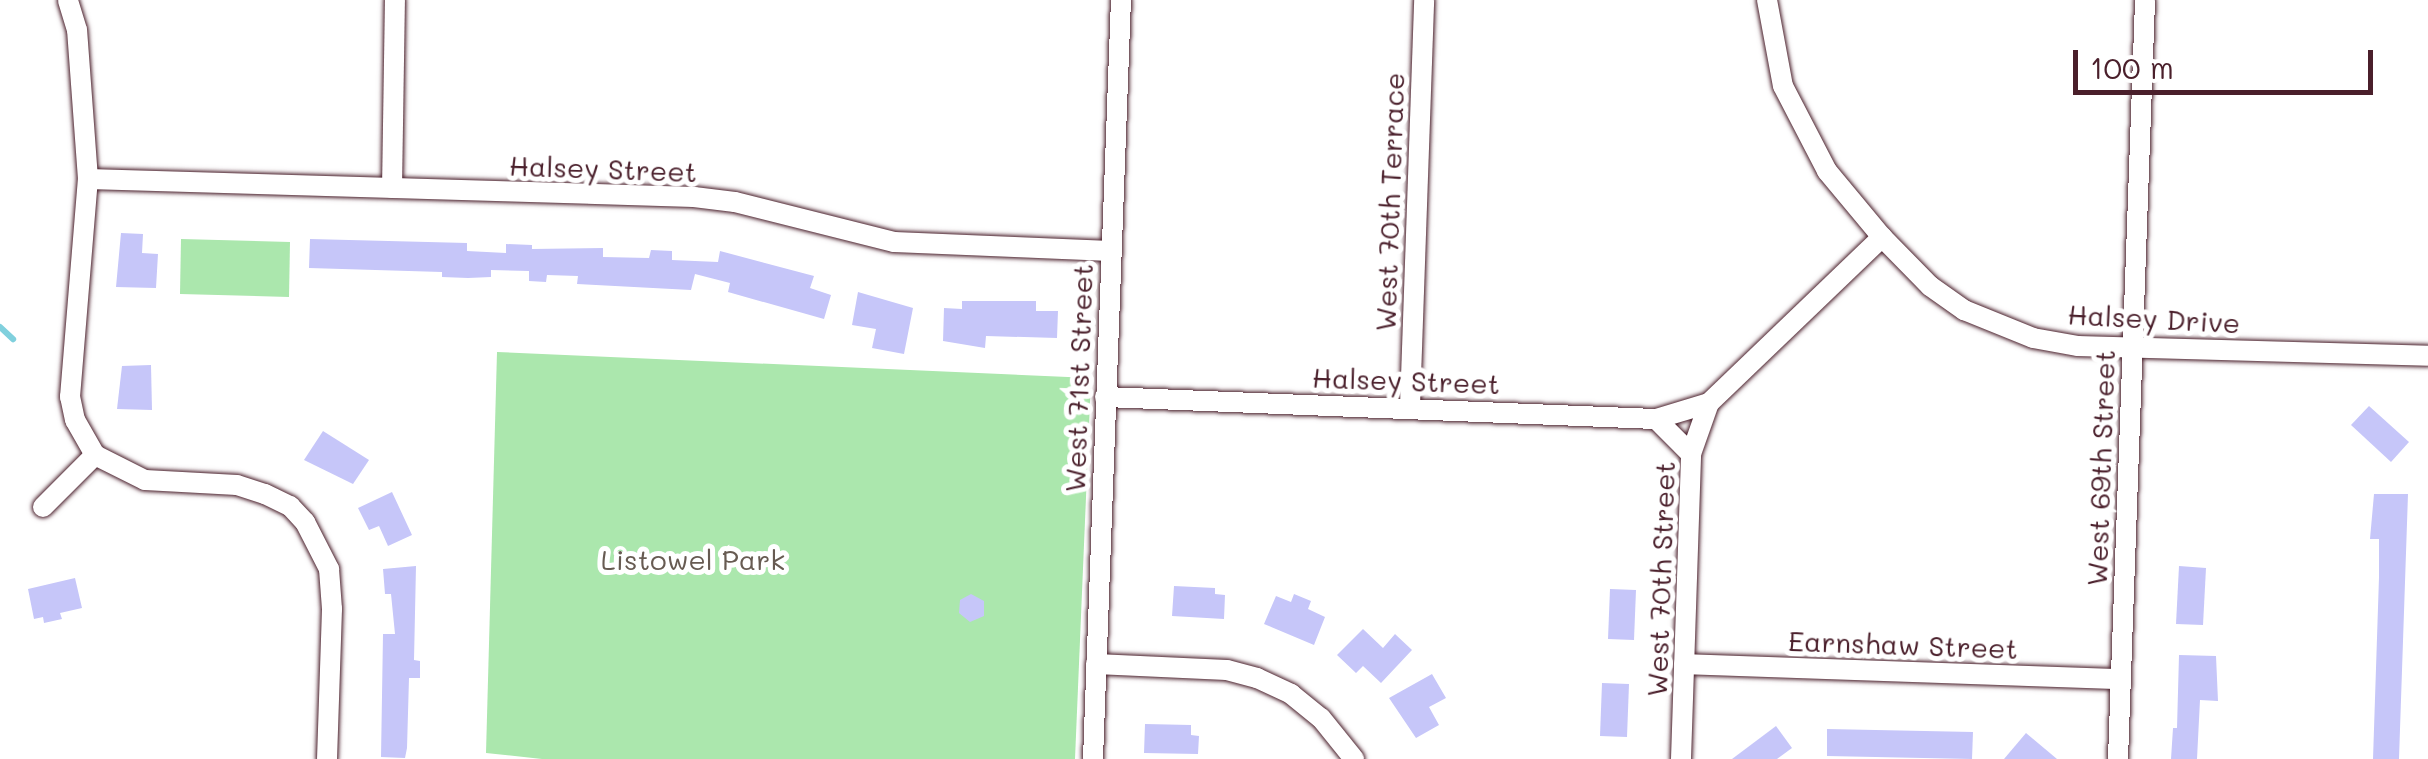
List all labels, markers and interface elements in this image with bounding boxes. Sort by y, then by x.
scale bar [2078,30,2378,92]
text: 100 m [2090,47,2174,87]
street label: West 70th Terrace [1368,72,1410,332]
street label: Halsey Street [508,148,698,188]
street label: West 71st Street [1057,263,1099,493]
street label: Halsey Drive [2067,297,2241,339]
street label: West 69th Street [2079,349,2121,587]
street label: Halsey Street [1311,360,1501,400]
street label: West 70th Street [1639,461,1681,697]
park label: Listowel Park [601,542,785,576]
street label: Earnshaw Street [1788,623,2018,665]

